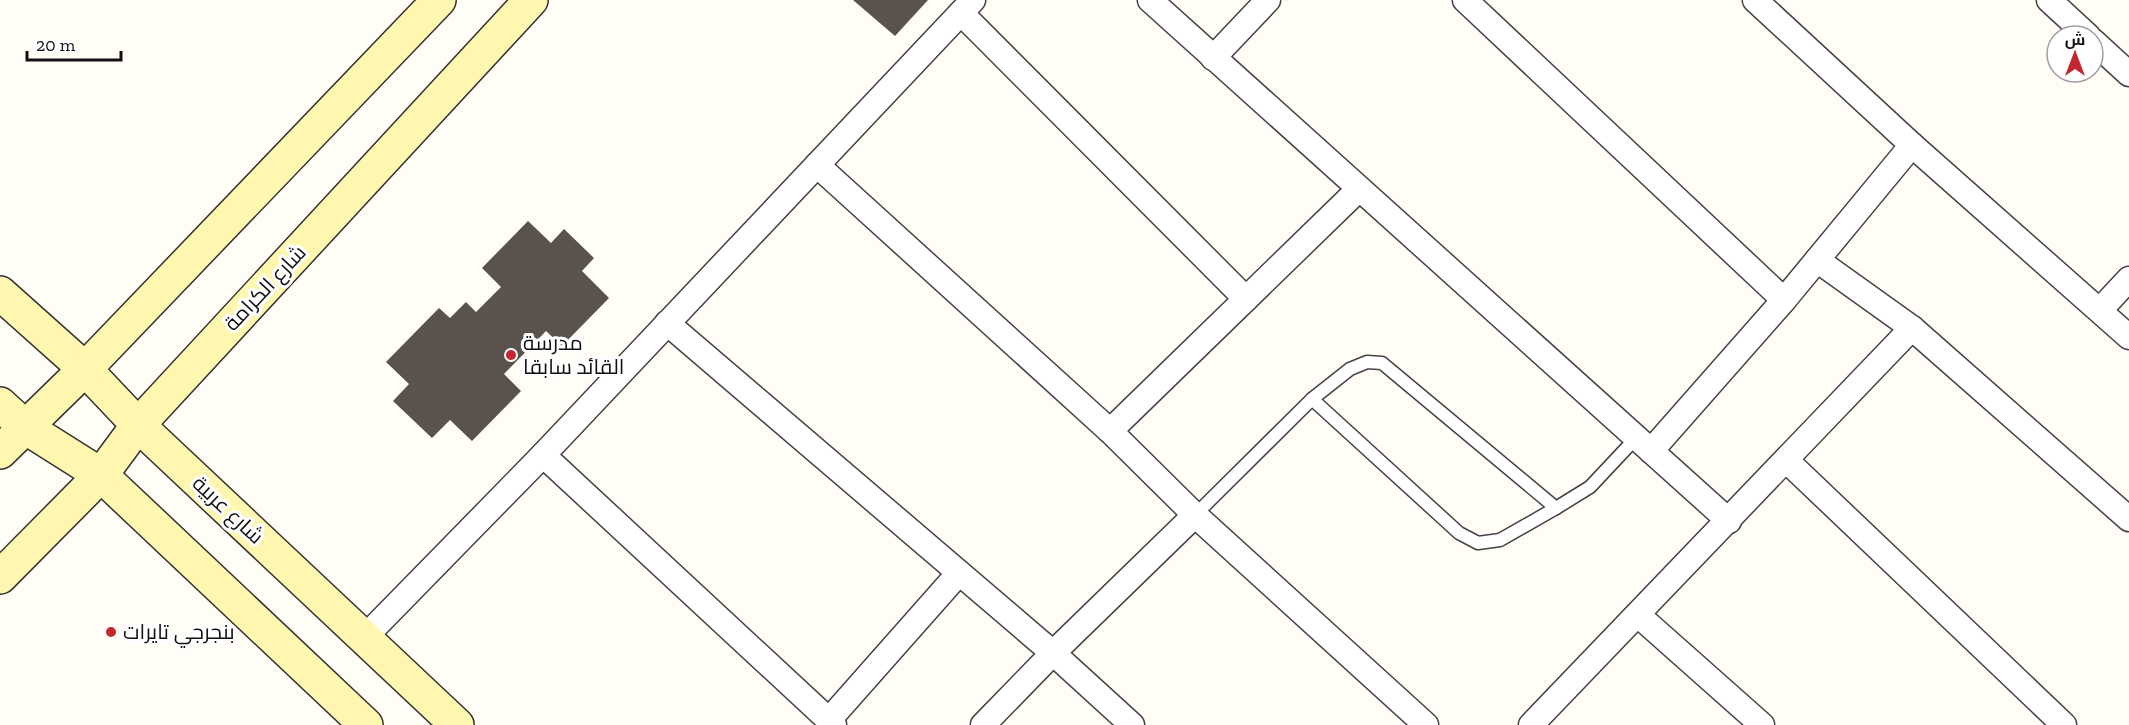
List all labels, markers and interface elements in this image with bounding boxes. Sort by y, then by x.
scale bar [27,24,122,62]
north arrow [2045,24,2105,84]
text: ش [2065,30,2085,49]
text: 20 m [36,34,76,56]
street label: شارع الكرامة [219,240,312,337]
place label: مدرسة القائد سابقا [523,330,624,379]
marker: مدرسة القائد سابقا [504,348,518,362]
street label: شارع عربية [186,470,269,550]
place label: بنجرجي تايرات [123,619,235,648]
marker: بنجرجي تايرات [104,625,118,639]

